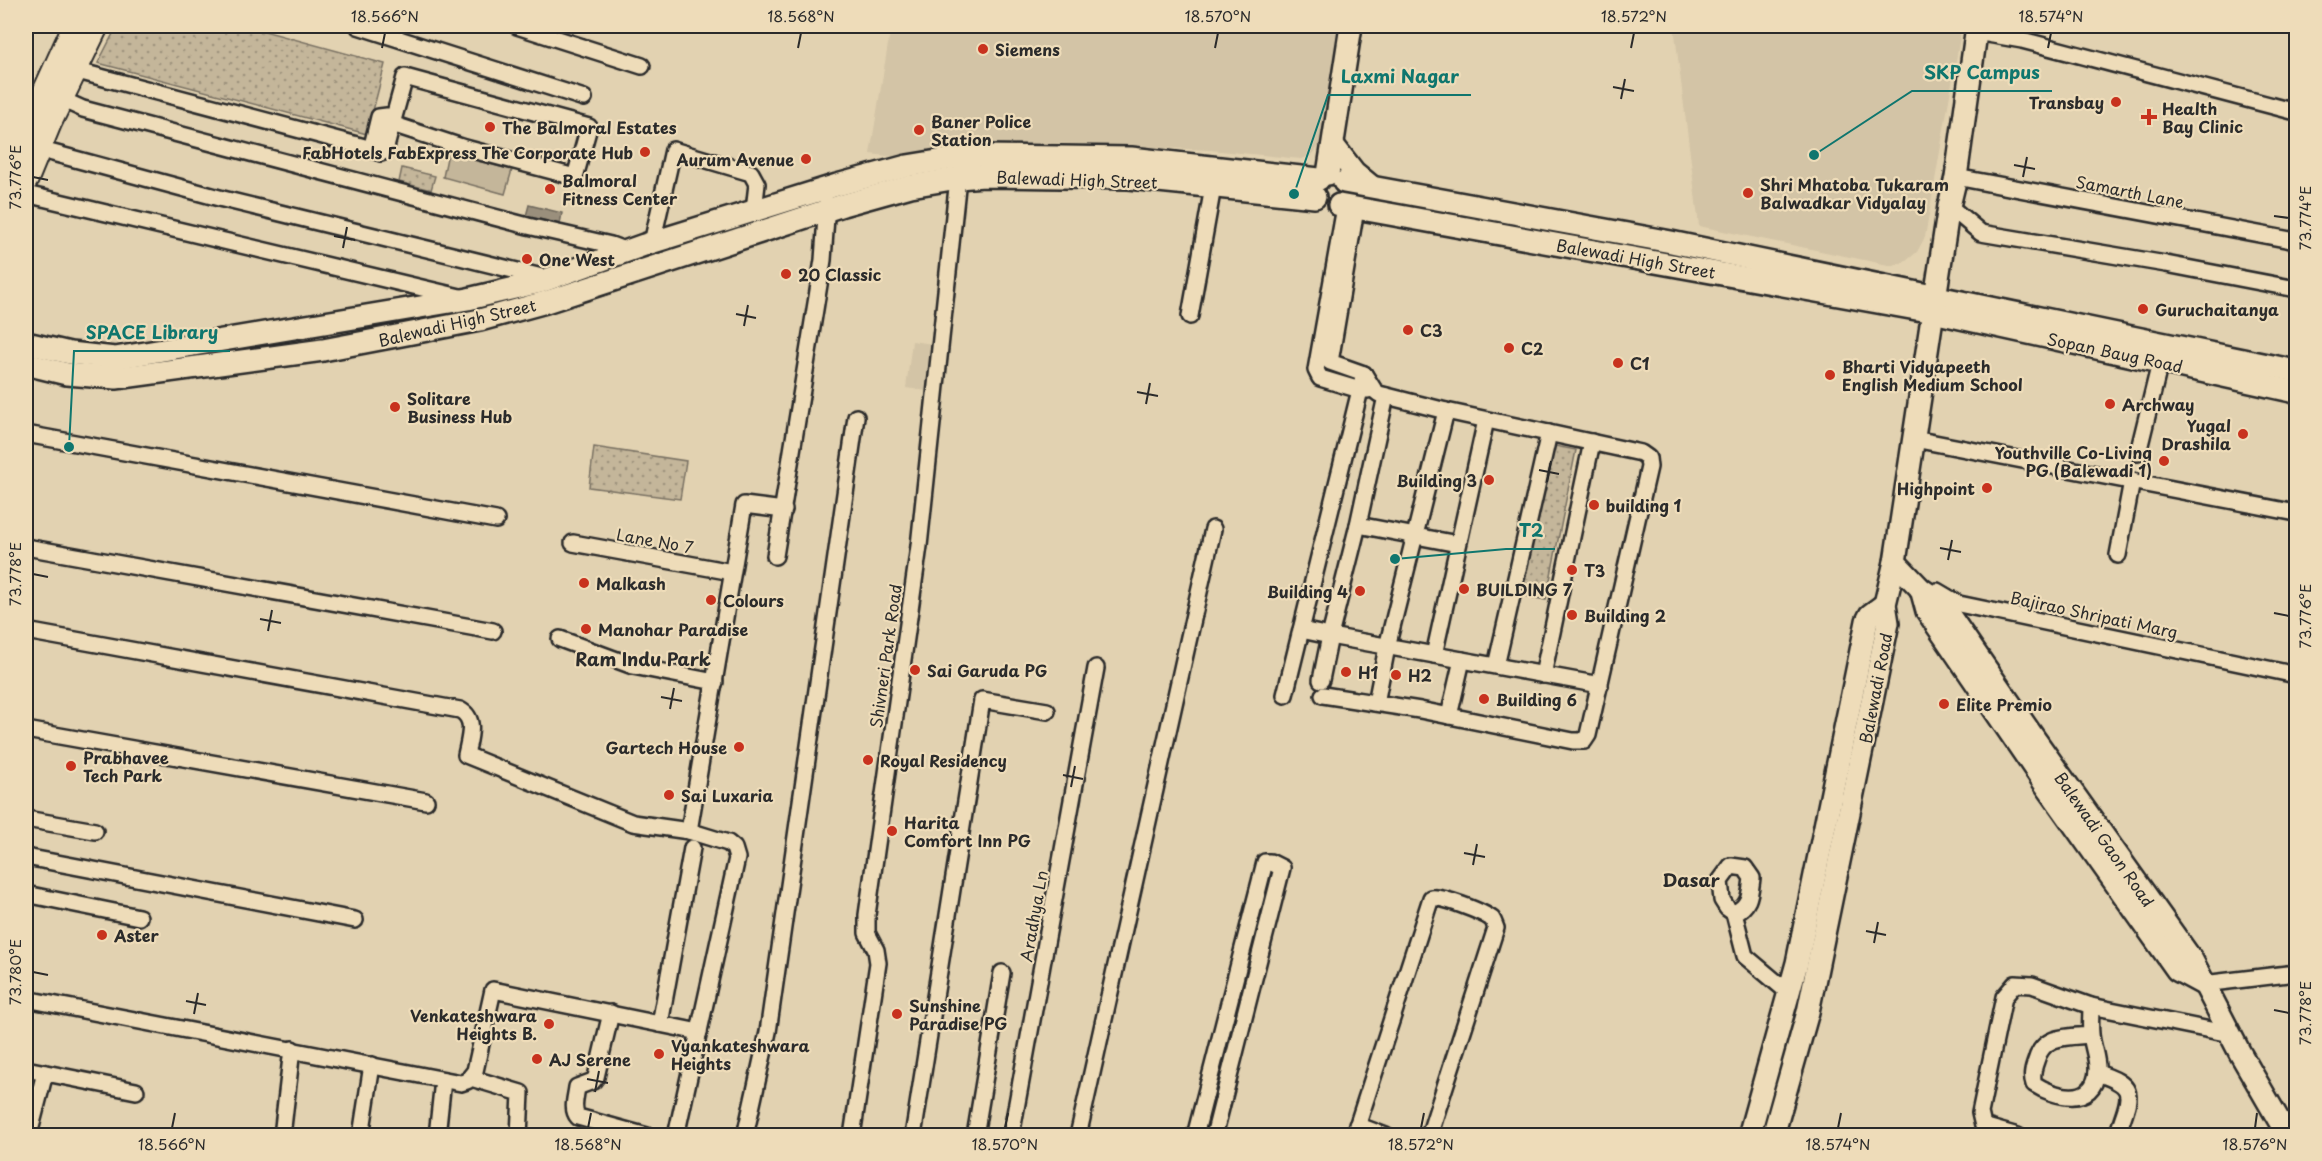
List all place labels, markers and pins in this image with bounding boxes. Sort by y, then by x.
place label: Siemens [995,37,1060,61]
marker: Siemens [976,42,990,56]
callout: SKP Campus [1912,55,2052,91]
callout: Laxmi Nagar [1328,59,1471,95]
place label: Transbay [2029,90,2104,114]
marker: Transbay [2109,95,2123,109]
place label: Health Bay Clinic [2162,96,2243,138]
marker: Health Bay Clinic [2140,108,2158,126]
place label: Baner Police Station [931,109,1031,151]
place label: The Balmoral Estates [502,115,677,139]
marker: The Balmoral Estates [483,120,497,134]
marker: Baner Police Station [912,123,926,137]
place label: FabHotels FabExpress The Corporate Hub [302,140,633,164]
marker: FabHotels FabExpress The Corporate Hub [638,145,652,159]
place label: Aurum Avenue [675,147,794,171]
marker: Aurum Avenue [799,152,813,166]
place label: Balmoral Fitness Center [562,168,678,210]
place label: Shri Mhatoba Tukaram Balwadkar Vidyalay [1760,172,1949,214]
marker: Balmoral Fitness Center [543,182,557,196]
marker: Shri Mhatoba Tukaram Balwadkar Vidyalay [1741,186,1755,200]
place label: One West [539,247,616,271]
marker: One West [520,252,534,266]
place label: 20 Classic [798,262,882,286]
marker: 20 Classic [779,267,793,281]
place label: Guruchaitanya [2155,297,2279,321]
marker: Guruchaitanya [2136,302,2150,316]
callout: SPACE Library [74,315,230,351]
place label: C3 [1420,318,1442,342]
marker: C3 [1401,323,1415,337]
place label: C2 [1521,336,1544,360]
marker: C2 [1502,341,1516,355]
place label: C1 [1630,351,1650,375]
place label: Bharti Vidyapeeth English Medium School [1842,354,2023,396]
marker: C1 [1611,356,1625,370]
marker: Bharti Vidyapeeth English Medium School [1823,368,1837,382]
place label: Solitare Business Hub [407,386,512,428]
place label: Archway [2122,392,2194,416]
marker: Archway [2103,397,2117,411]
marker: Solitare Business Hub [388,400,402,414]
place label: Yugal Drashila [2161,413,2231,455]
marker: Yugal Drashila [2236,427,2250,441]
place label: Youthville Co-Living PG (Balewadi 1) [1995,440,2152,482]
marker: Youthville Co-Living PG (Balewadi 1) [2157,454,2171,468]
place label: Building 3 [1396,468,1477,492]
marker: Building 3 [1482,473,1496,487]
place label: Highpoint [1897,476,1975,500]
marker: Highpoint [1980,481,1994,495]
place label: building 1 [1606,493,1682,517]
marker: building 1 [1587,498,1601,512]
callout: T2 [1506,513,1555,549]
place label: T3 [1584,558,1605,582]
marker: T3 [1565,563,1579,577]
place label: Malkash [596,571,666,595]
marker: Malkash [577,576,591,590]
place label: BUILDING 7 [1476,577,1573,601]
place label: Building 4 [1267,579,1348,603]
marker: BUILDING 7 [1457,582,1471,596]
marker: Building 4 [1353,584,1367,598]
place label: Colours [723,588,784,612]
marker: Colours [704,593,718,607]
place label: Building 2 [1584,603,1666,627]
marker: Building 2 [1565,608,1579,622]
place label: Manohar Paradise [598,617,748,641]
marker: Manohar Paradise [579,622,593,636]
place label: Sai Garuda PG [927,658,1048,682]
place label: H1 [1358,660,1379,684]
marker: Sai Garuda PG [908,663,922,677]
place label: H2 [1408,663,1432,687]
marker: H1 [1339,665,1353,679]
marker: H2 [1389,668,1403,682]
place label: Building 6 [1496,687,1577,711]
marker: Building 6 [1477,692,1491,706]
place label: Elite Premio [1956,692,2052,716]
marker: Elite Premio [1937,697,1951,711]
place label: Gartech House [606,735,727,759]
marker: Gartech House [732,740,746,754]
place label: Prabhavee Tech Park [83,745,169,787]
place label: Royal Residency [880,748,1007,772]
marker: Royal Residency [861,753,875,767]
marker: Prabhavee Tech Park [64,759,78,773]
place label: Sai Luxaria [681,783,773,807]
marker: Sai Luxaria [662,788,676,802]
place label: Harita Comfort Inn PG [904,810,1031,852]
marker: Harita Comfort Inn PG [885,824,899,838]
place label: Aster [113,923,160,947]
marker: Aster [95,928,109,942]
place label: Sunshine Paradise PG [909,993,1007,1035]
place label: Venkateshwara Heights B. [410,1003,537,1045]
marker: Sunshine Paradise PG [890,1007,904,1021]
marker: Venkateshwara Heights B. [542,1017,556,1031]
place label: Vyankateshwara Heights [671,1033,810,1075]
place label: AJ Serene [549,1047,631,1071]
marker: Vyankateshwara Heights [652,1047,666,1061]
marker: AJ Serene [530,1052,544,1066]

